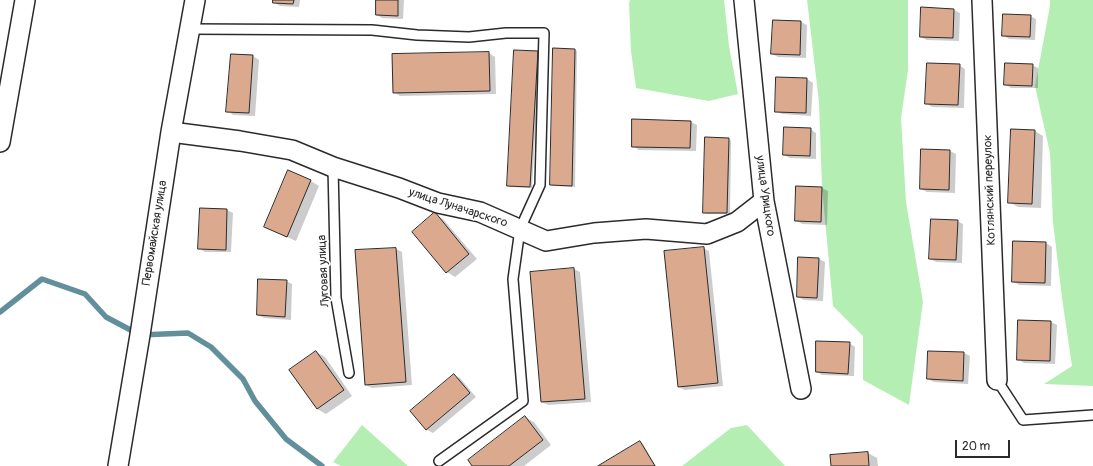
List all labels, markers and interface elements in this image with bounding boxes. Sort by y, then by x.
street label: Котлянский переулок [981,134,999,246]
street label: улица Урицкого [752,155,778,237]
street label: Первомайская улица [140,179,170,287]
street label: улица Луначарского [407,185,509,231]
street label: Луговая улица [315,234,333,308]
scale bar [957,432,1012,458]
text: 20 m [962,439,990,454]

